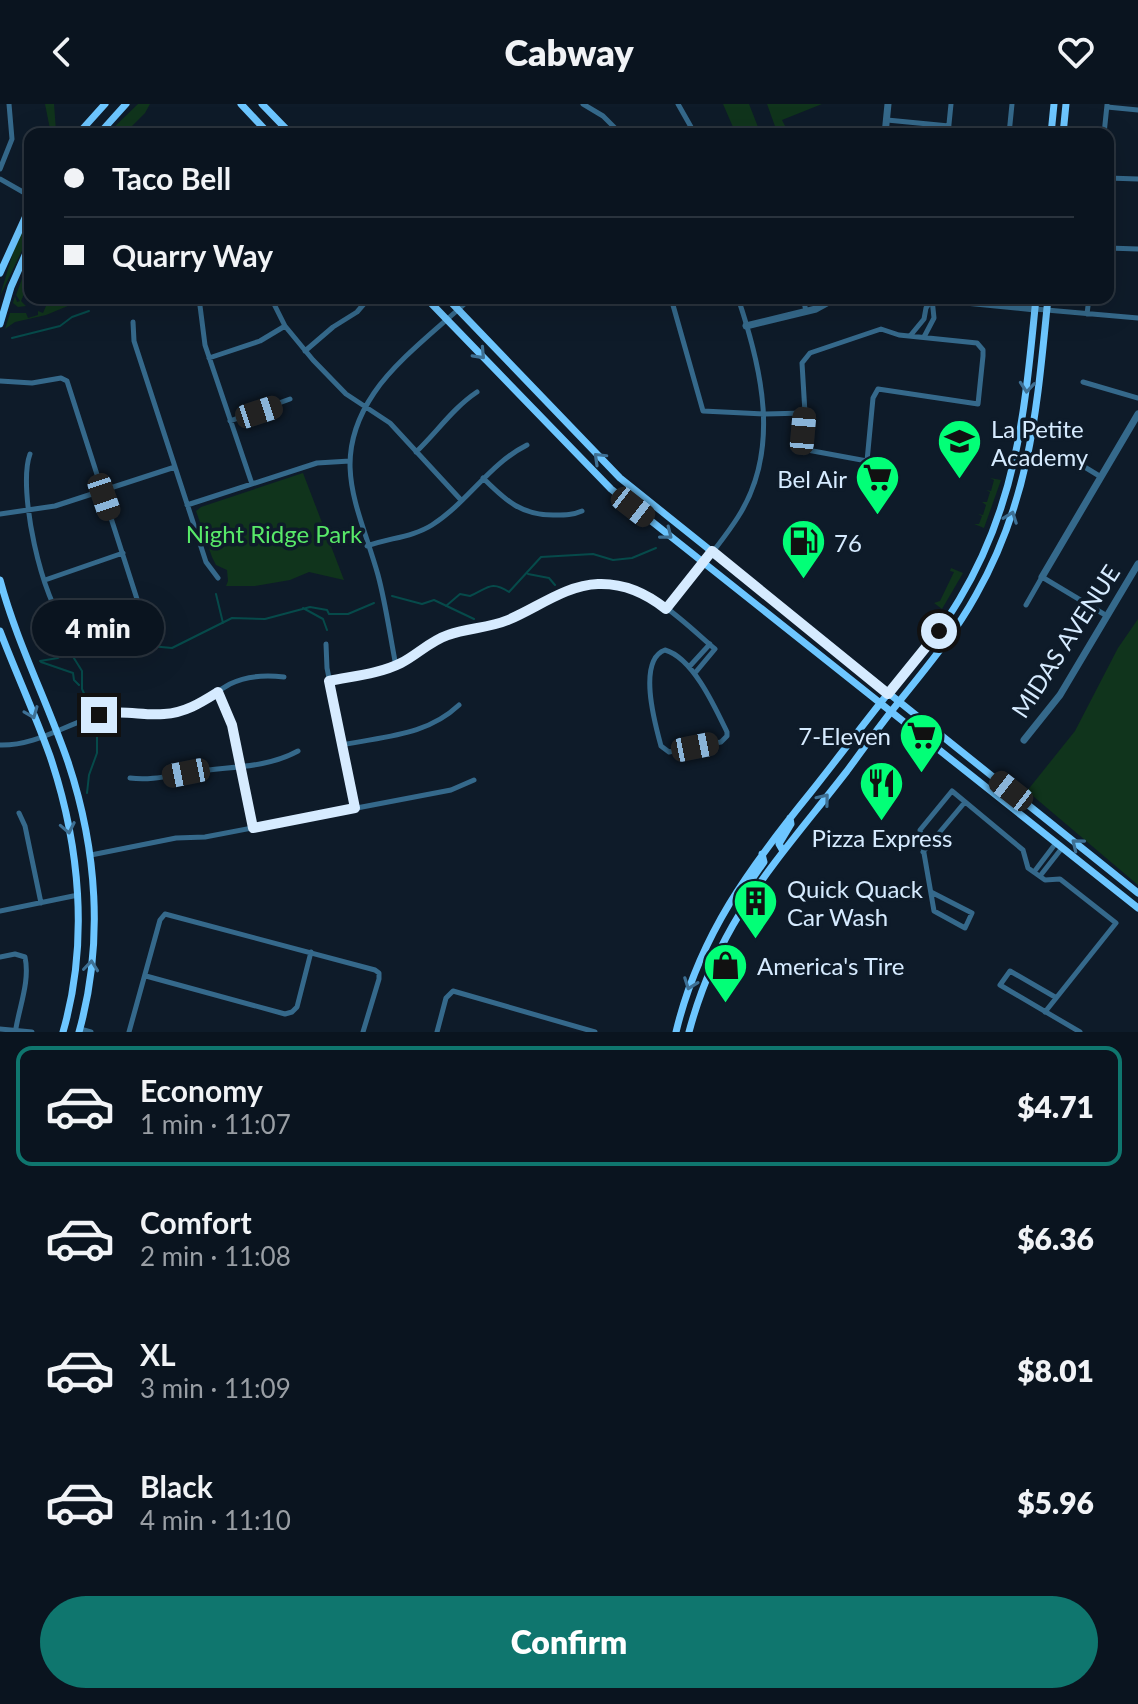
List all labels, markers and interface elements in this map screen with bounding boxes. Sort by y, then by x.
icon: back [40,30,84,74]
text: Cabway [504,30,634,74]
icon: heart [1054,30,1098,74]
text: Taco Bell [112,160,231,196]
text: Quarry Way [112,237,273,273]
one-way arrow [470,345,484,360]
one-way arrow [1019,381,1036,394]
car [232,393,286,431]
car [789,406,817,456]
place label: La Petite Academy [991,414,1089,471]
school or university icon: La Petite Academy [936,418,984,481]
one-way arrow [594,453,608,467]
supermarket icon: Bel Air [854,454,902,517]
place label: Bel Air [777,464,847,493]
car [85,470,123,524]
car [607,483,659,531]
one-way arrow [1001,511,1018,525]
fuel station icon: 76 [779,518,827,581]
park label: Night Ridge Park [186,519,363,548]
one-way arrow [658,524,672,539]
place label: 76 [834,528,862,557]
street label: MIDAS AVENUE [1005,559,1125,723]
callout: 4 min [33,599,165,655]
text: 4 min [66,612,130,644]
route start [921,613,957,649]
route end [81,697,117,733]
one-way arrow [22,705,39,719]
supermarket icon: 7-Eleven [898,711,946,774]
place label: 7-Eleven [798,721,891,750]
car [669,731,721,763]
car [160,757,212,789]
restaurant icon: Pizza Express [858,759,906,822]
car [985,767,1037,815]
one-way arrow [815,793,829,808]
one-way arrow [58,821,75,834]
place label: Pizza Express [812,823,952,852]
one-way arrow [1072,839,1086,854]
place label: Quick Quack Car Wash [787,874,924,931]
building icon: Quick Quack Car Wash [732,878,780,941]
shop icon: America's Tire [702,941,750,1004]
place label: America's Tire [757,951,905,980]
one-way arrow [83,959,100,972]
one-way arrow [684,976,700,990]
icon: car [44,1070,116,1142]
text: Economy [140,1072,263,1108]
text: $4.71 [1017,1088,1094,1124]
text: 1 min · 11:07 [140,1108,291,1140]
icon: car [44,1202,116,1274]
text: Comfort [140,1204,252,1240]
text: $6.36 [1017,1220,1094,1256]
text: 2 min · 11:08 [140,1240,291,1272]
icon: car [44,1334,116,1406]
text: XL [140,1336,176,1372]
text: $8.01 [1017,1352,1094,1388]
text: 3 min · 11:09 [140,1372,291,1404]
icon: car [44,1466,116,1538]
text: Black [140,1468,213,1504]
text: $5.96 [1017,1484,1094,1520]
text: 4 min · 11:10 [140,1504,291,1536]
button: Confirm [40,1596,1098,1688]

